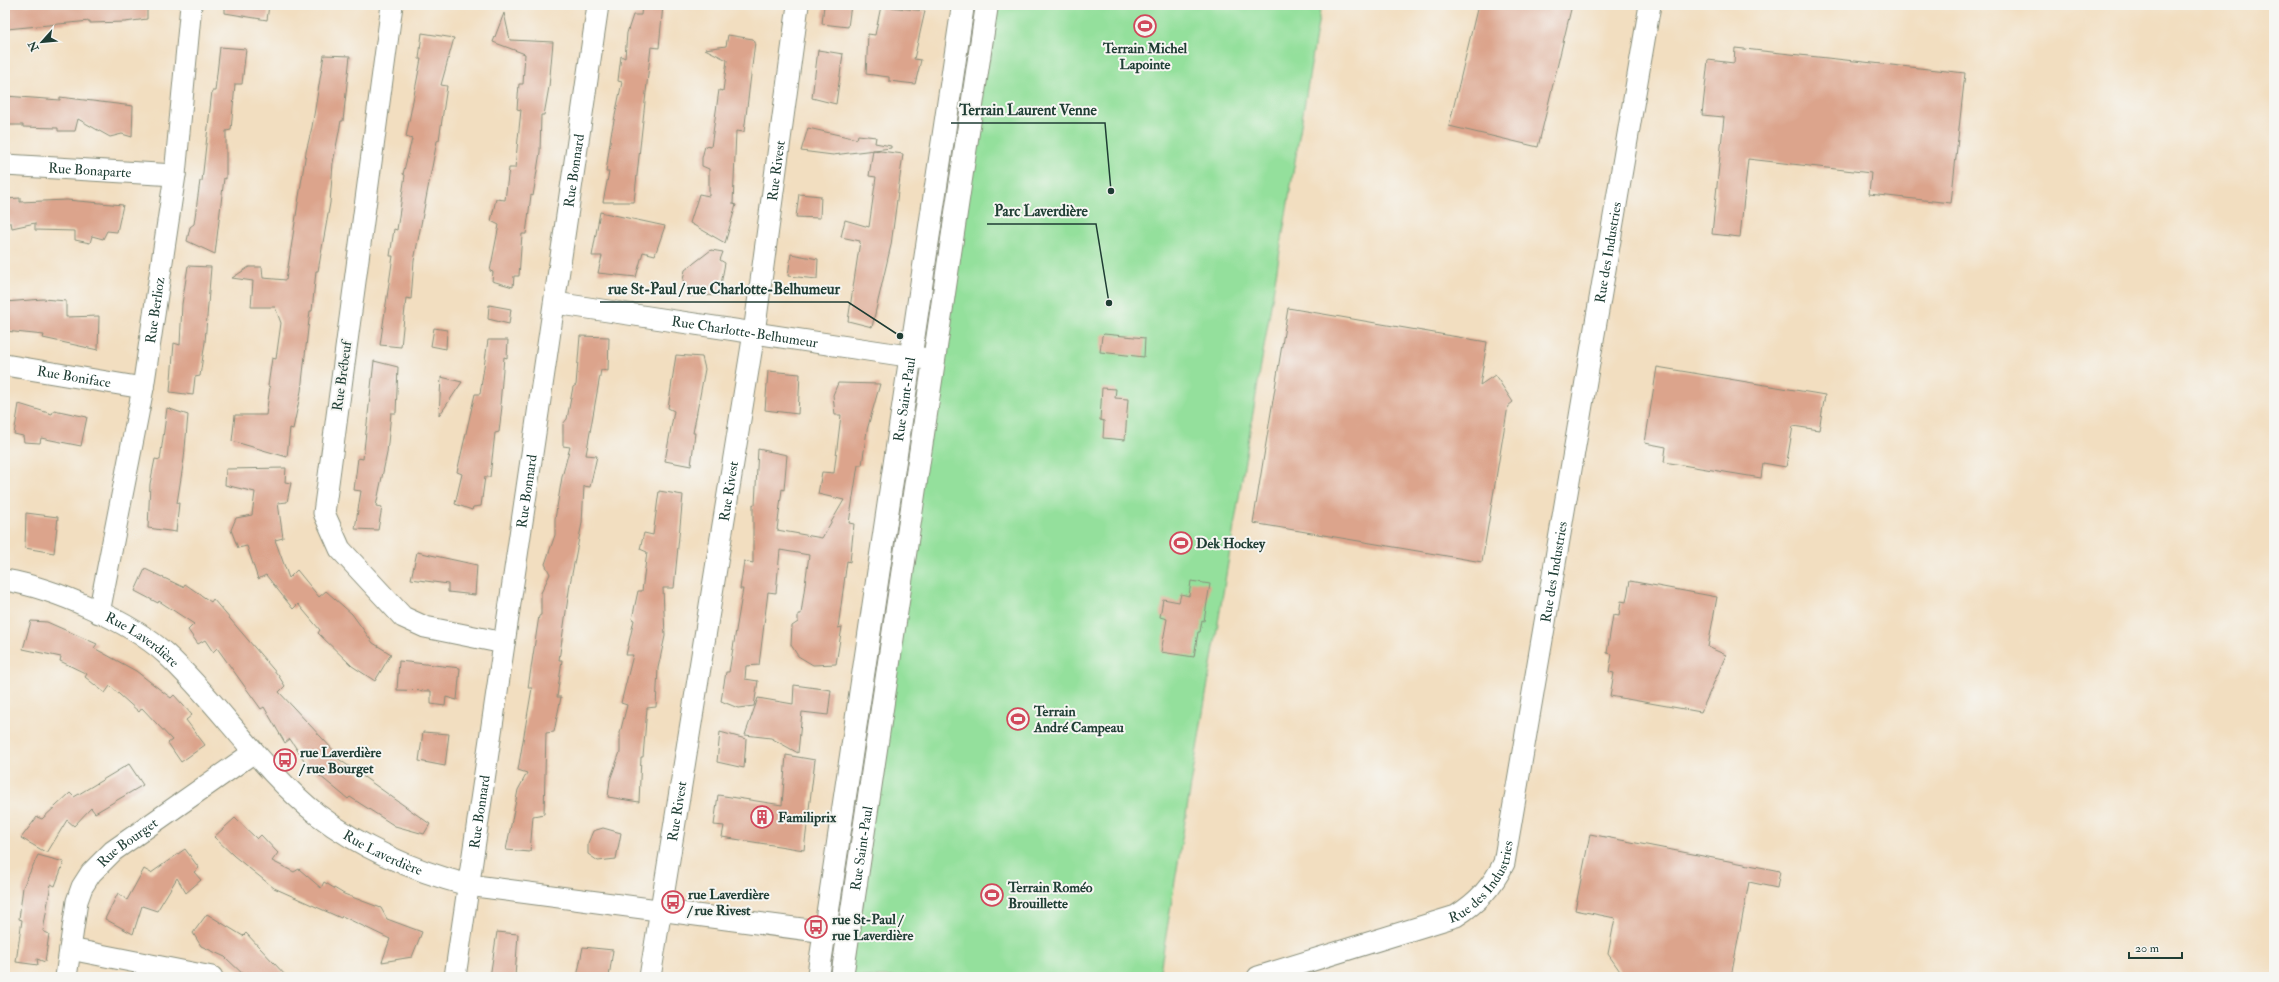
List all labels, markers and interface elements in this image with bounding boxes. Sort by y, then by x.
sports icon: Terrain Michel Lapointe [1132,13,1158,39]
north arrow [22,22,62,62]
text: N [25,38,42,55]
place label: Terrain Michel Lapointe [1102,40,1187,74]
callout: Terrain Laurent Venne [951,96,1105,123]
text: Terrain Laurent Venne [958,101,1097,120]
street label: Rue Bonnard [560,133,587,209]
street label: Rue Rivest [763,139,788,202]
street label: Rue Bonaparte [48,159,132,181]
callout: Parc Laverdière [987,197,1096,224]
street label: Rue des Industries [1591,200,1625,304]
text: Parc Laverdière [994,202,1089,221]
callout: rue St-Paul / rue Charlotte-Belhumeur [600,275,848,302]
street label: Rue Berlioz [141,276,168,344]
text: rue St-Paul / rue Charlotte-Belhumeur [607,280,840,299]
street label: Rue Charlotte-Belhumeur [670,312,820,351]
street label: Rue Brébeuf [329,337,356,412]
street label: Rue Saint-Paul [889,356,919,443]
street label: Rue Boniface [36,362,112,391]
street label: Rue Bonnard [513,453,540,529]
street label: Rue Rivest [715,459,742,523]
street label: Rue des Industries [1537,520,1571,624]
sports icon: Dek Hockey [1168,530,1194,556]
place label: Dek Hockey [1196,535,1266,553]
street label: Rue Laverdière [103,608,183,671]
place label: Terrain André Campeau [1033,703,1124,737]
sports icon: Terrain André Campeau [1005,706,1031,732]
place label: rue Laverdière / rue Bourget [298,744,381,778]
bus stop icon: rue Laverdière / rue Bourget [272,747,298,773]
street label: Rue Bonnard [466,774,493,850]
street label: Rue Rivest [664,779,690,843]
building icon: Familiprix [749,804,775,830]
street label: Rue Saint-Paul [846,805,876,892]
place label: Familiprix [778,809,837,827]
street label: Rue Bourget [93,814,161,871]
street label: Rue Laverdière [340,826,425,879]
street label: Rue des Industries [1446,839,1516,926]
place label: Terrain Roméo Brouillette [1007,879,1093,912]
sports icon: Terrain Roméo Brouillette [979,882,1005,908]
place label: rue Laverdière / rue Rivest [686,886,769,919]
bus stop icon: rue Laverdière / rue Rivest [660,889,686,915]
place label: rue St-Paul / rue Laverdière [831,911,913,944]
bus stop icon: rue St-Paul / rue Laverdière [803,914,829,940]
scale bar [2129,934,2182,960]
text: 20 m [2135,941,2160,956]

